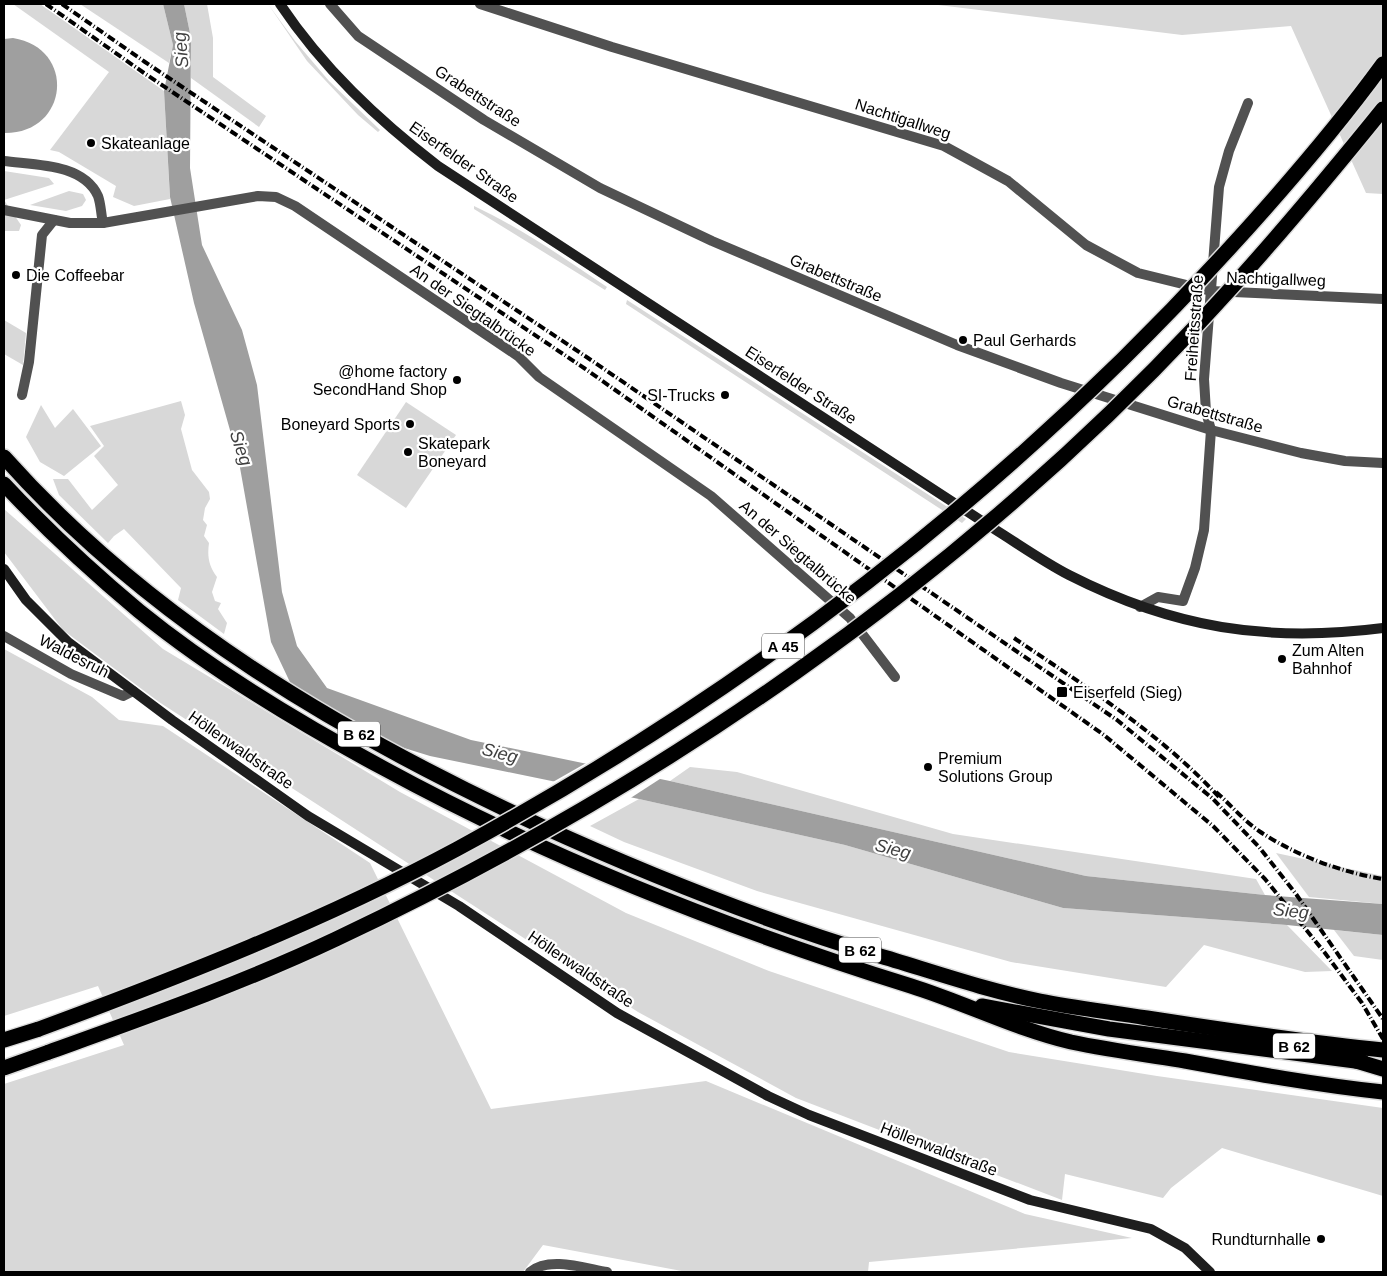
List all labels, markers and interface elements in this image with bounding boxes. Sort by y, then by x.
water label: Sieg [169,31,193,69]
street label: Grabettstraße [432,62,524,130]
street label: Nachtigallweg [853,96,953,142]
street label: Eiserfelder Straße [406,118,522,206]
place label: Skateanlage [101,135,190,152]
marker: Skateanlage [85,137,97,149]
street label: Grabettstraße [787,251,885,305]
street label: An der Siegtalbrücke [407,260,539,360]
place label: Die Coffeebar [26,267,125,284]
marker: Die Coffeebar [10,269,22,281]
street label: Nachtigallweg [1226,269,1326,289]
street label: Freiheitsstraße [1182,274,1206,382]
place label: Paul Gerhards [973,332,1076,349]
marker: Paul Gerhards [957,334,969,346]
street label: Eiserfelder Straße [742,343,860,427]
place label: @home factory SecondHand Shop [313,363,447,398]
marker: @home factory SecondHand Shop [451,374,463,386]
place label: SI-Trucks [647,387,715,404]
marker: SI-Trucks [719,389,731,401]
street label: Grabettstraße [1165,392,1265,436]
place label: Boneyard Sports [281,416,400,433]
marker: Boneyard Sports [404,418,416,430]
water label: Sieg [226,428,256,468]
place label: Skatepark Boneyard [418,435,491,470]
marker: Skatepark Boneyard [402,446,414,458]
street label: An der Siegtalbrücke [736,497,860,607]
street label: Waldesruh [36,631,112,681]
road number: A 45 [762,634,804,658]
place label: Zum Alten Bahnhof [1292,642,1364,677]
marker: Zum Alten Bahnhof [1276,653,1288,665]
place label: Eiserfeld (Sieg) [1073,684,1182,701]
marker: Eiserfeld (Sieg) [1055,685,1069,699]
street label: Höllenwaldstraße [185,708,297,792]
road number: B 62 [338,722,380,746]
water label: Sieg [480,739,520,767]
place label: Premium Solutions Group [938,750,1053,785]
marker: Premium Solutions Group [922,761,934,773]
water label: Sieg [873,835,913,863]
water label: Sieg [1272,899,1310,923]
street label: Höllenwaldstraße [525,927,637,1011]
road number: B 62 [839,938,881,962]
road number: B 62 [1273,1034,1315,1058]
street label: Höllenwaldstraße [878,1119,1000,1179]
place label: Rundturnhalle [1211,1231,1311,1248]
marker: Rundturnhalle [1315,1233,1327,1245]

